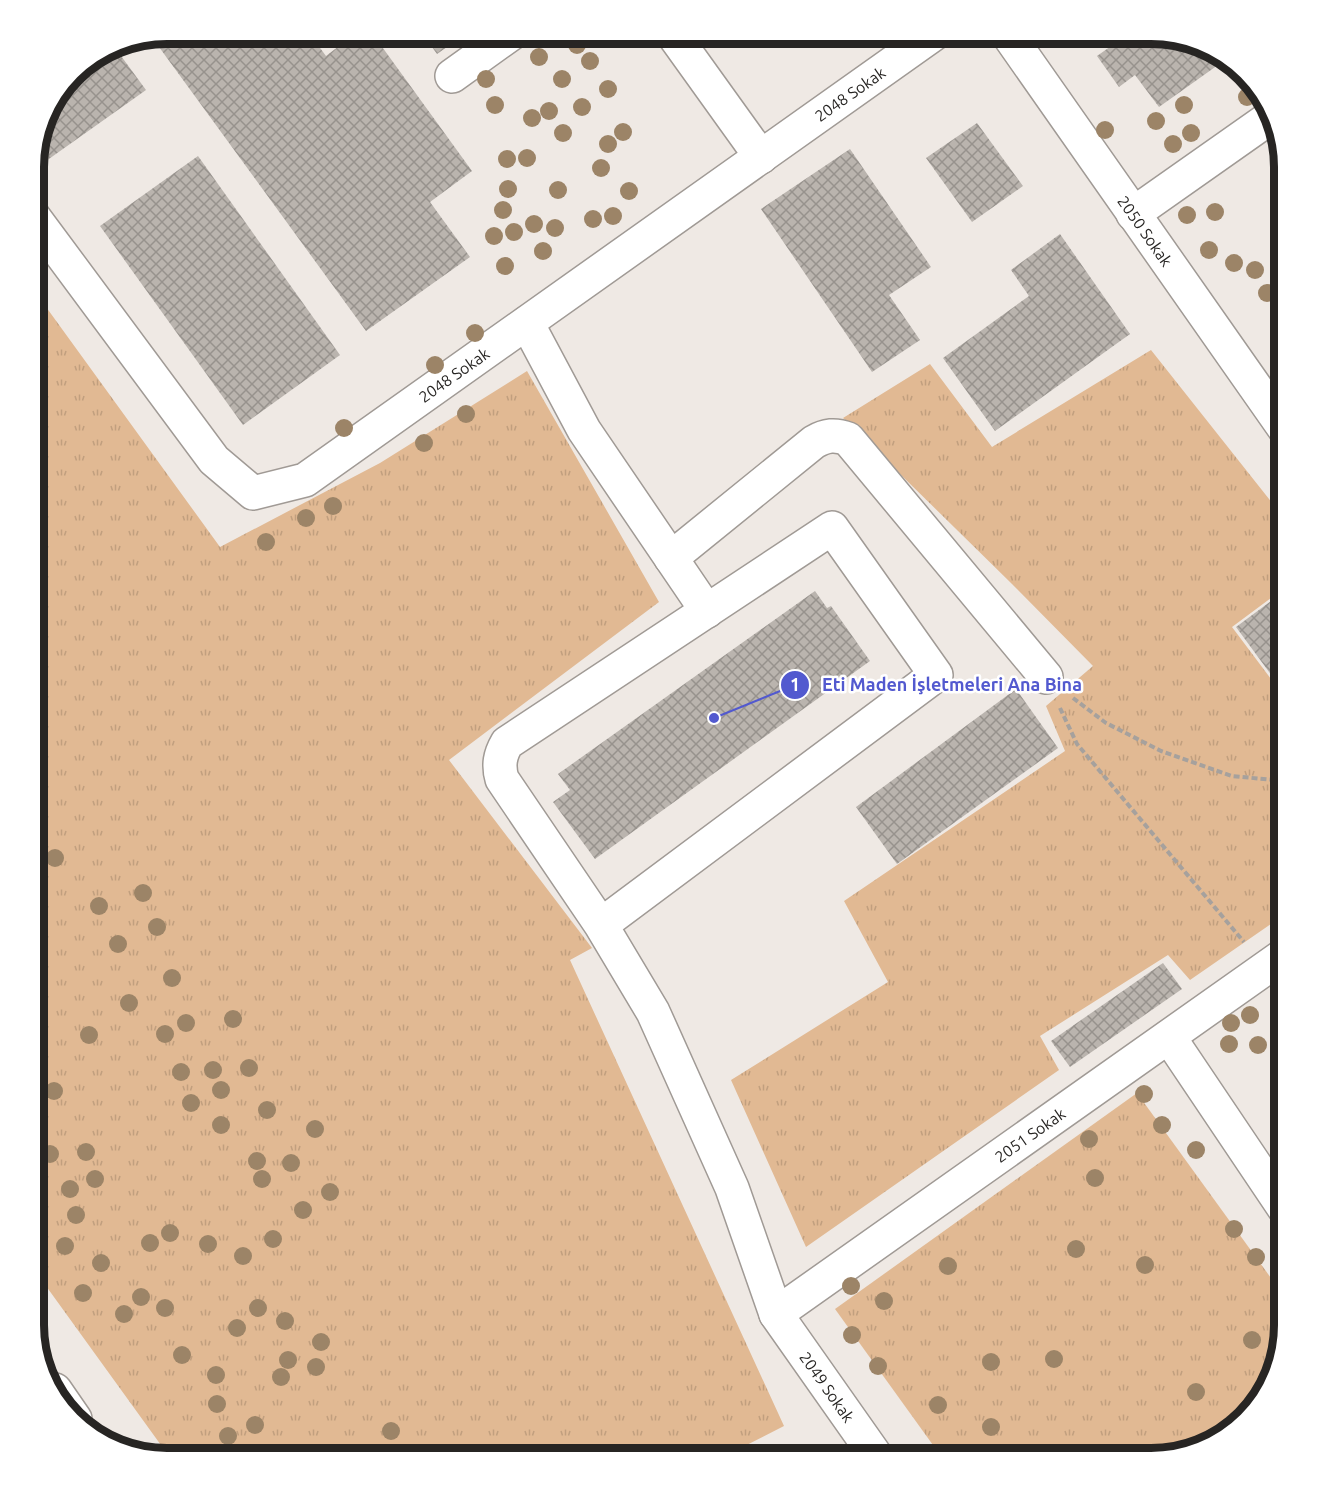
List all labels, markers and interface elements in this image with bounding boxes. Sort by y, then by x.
street label: 2048 Sokak [811,63,889,125]
street label: 2050 Sokak [1114,192,1176,270]
street label: 2048 Sokak [415,344,493,406]
callout: Eti Maden İşletmeleri Ana Bina [780,667,1094,703]
text: 1 [790,674,800,694]
text: Eti Maden İşletmeleri Ana Bina [822,674,1082,695]
street label: 2051 Sokak [991,1104,1069,1166]
street label: 2049 Sokak [796,1348,858,1426]

